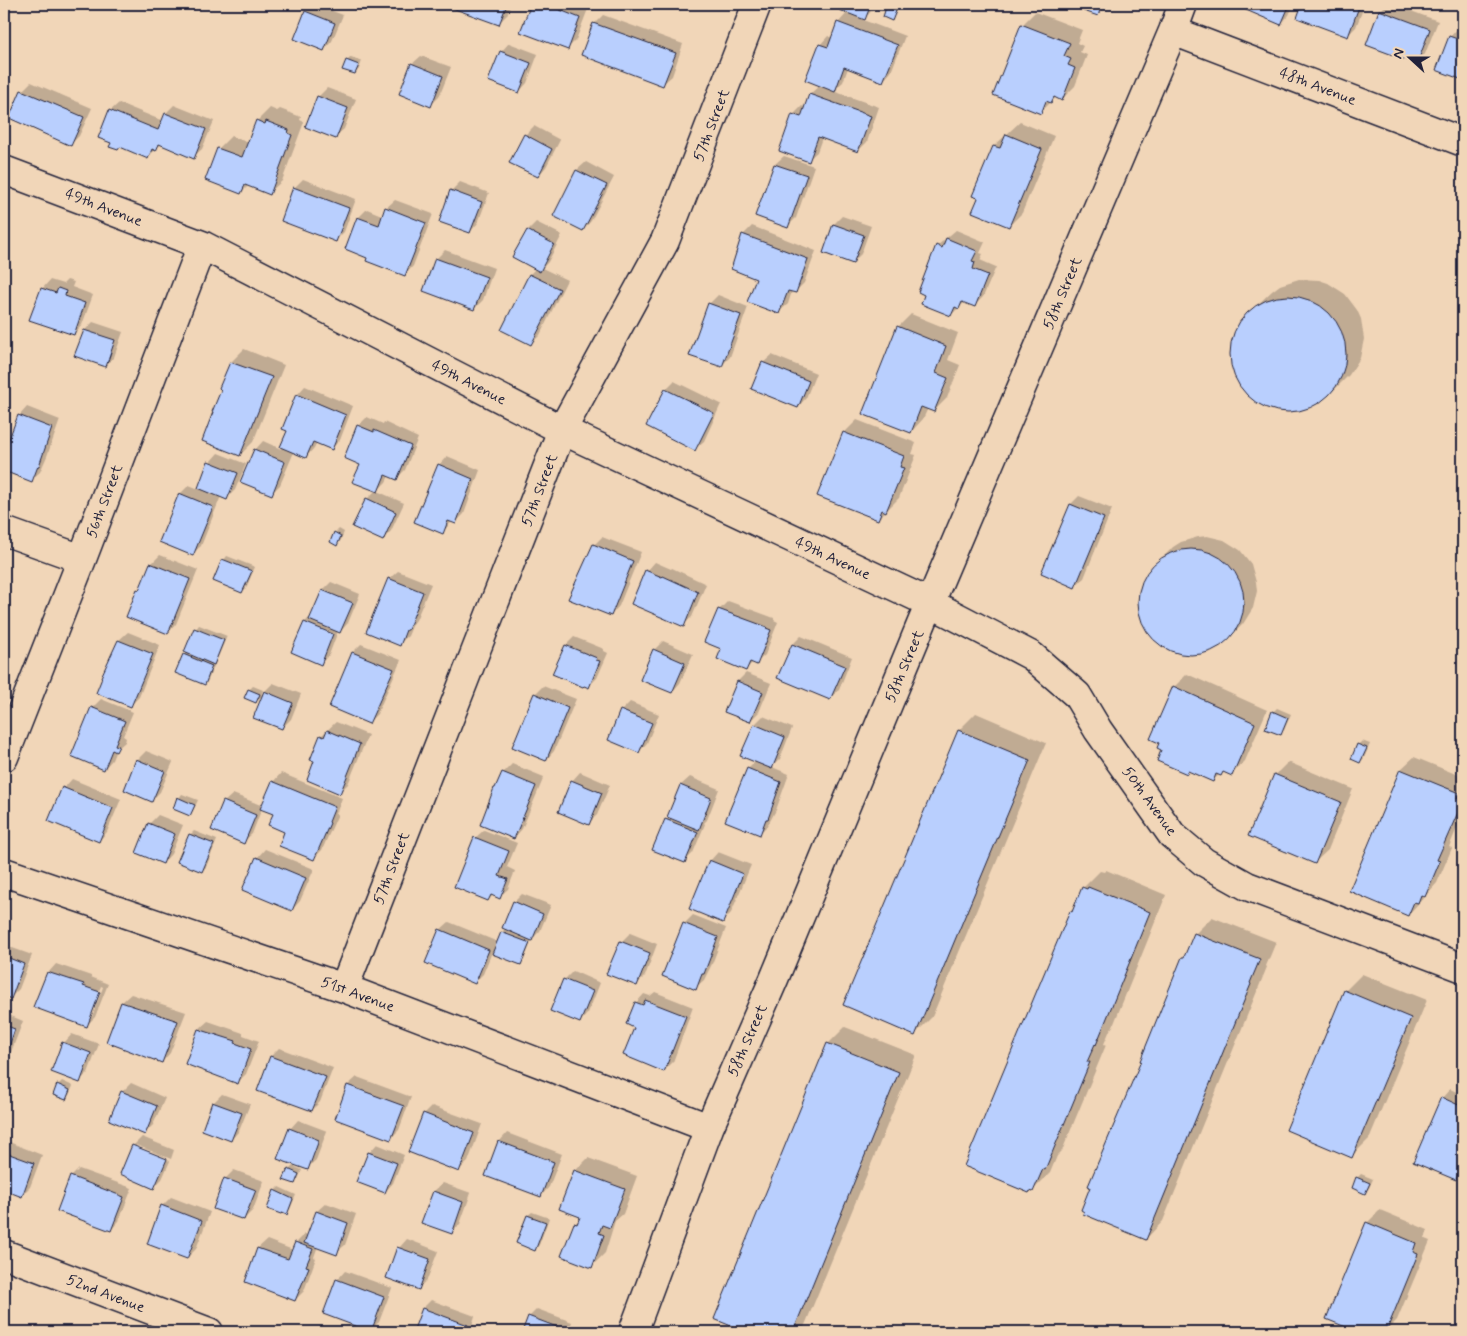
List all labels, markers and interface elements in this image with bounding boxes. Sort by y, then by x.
north arrow [1384,32,1434,82]
text: N [1389,46,1409,61]
street label: 48th Avenue [1276,63,1359,111]
street label: 57th Street [689,86,735,165]
street label: 49th Avenue [62,184,145,232]
street label: 58th Street [1039,254,1087,333]
street label: 49th Avenue [428,356,509,410]
street label: 57th Street [517,451,563,530]
street label: 56th Street [82,462,128,541]
street label: 49th Avenue [791,533,874,585]
street label: 58th Street [881,627,929,706]
street label: 50th Avenue [1117,763,1181,840]
street label: 57th Street [369,829,415,908]
street label: 51st Avenue [318,972,397,1017]
street label: 58th Street [723,1001,773,1080]
street label: 52nd Avenue [64,1270,148,1318]

